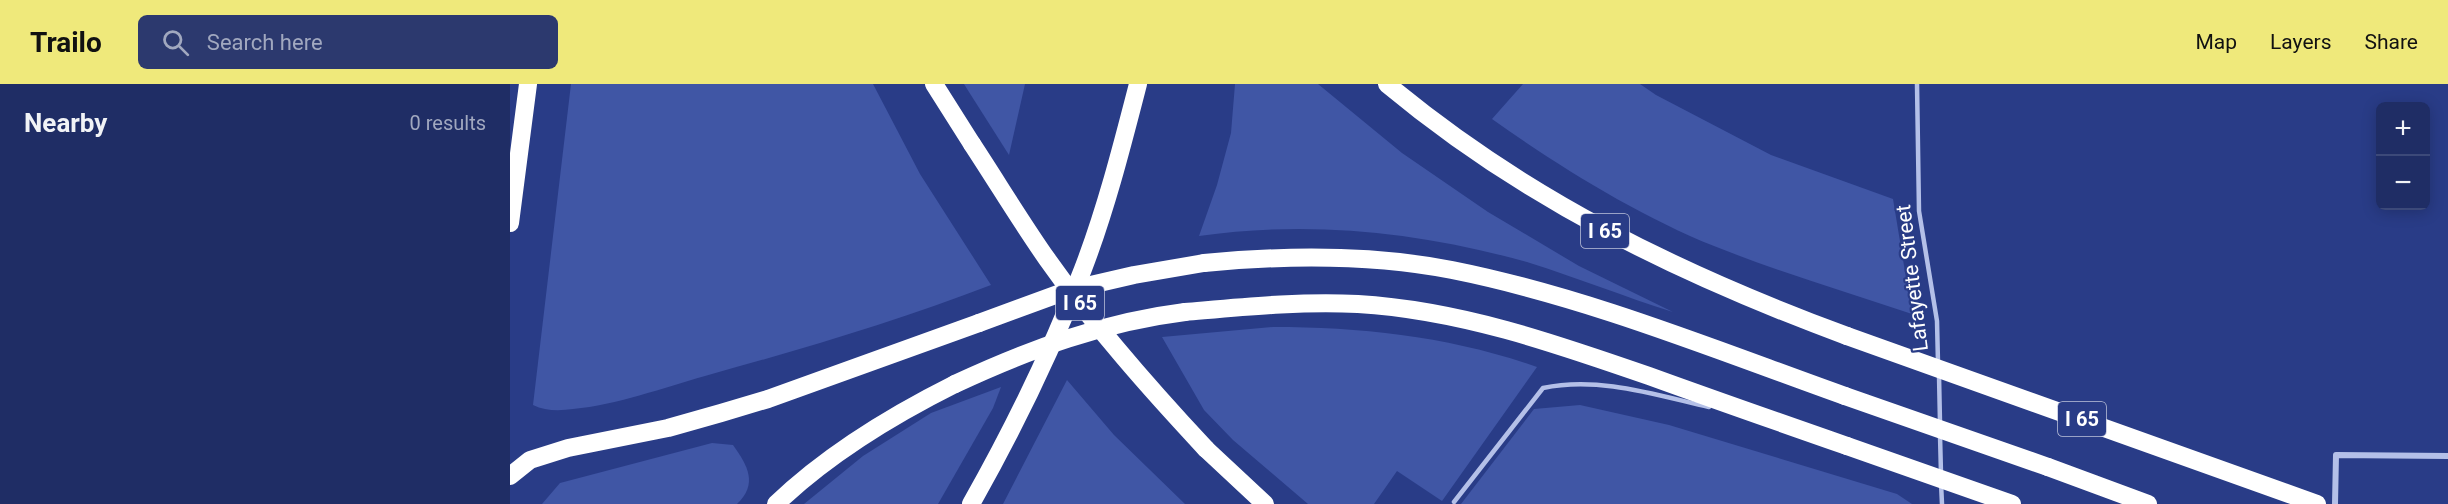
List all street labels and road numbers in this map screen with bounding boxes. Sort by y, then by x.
street label: Lafayette Street [1891,203,1933,353]
road number: I 65 [1581,214,1629,248]
road number: I 65 [1056,286,1104,320]
road number: I 65 [2058,402,2106,436]

